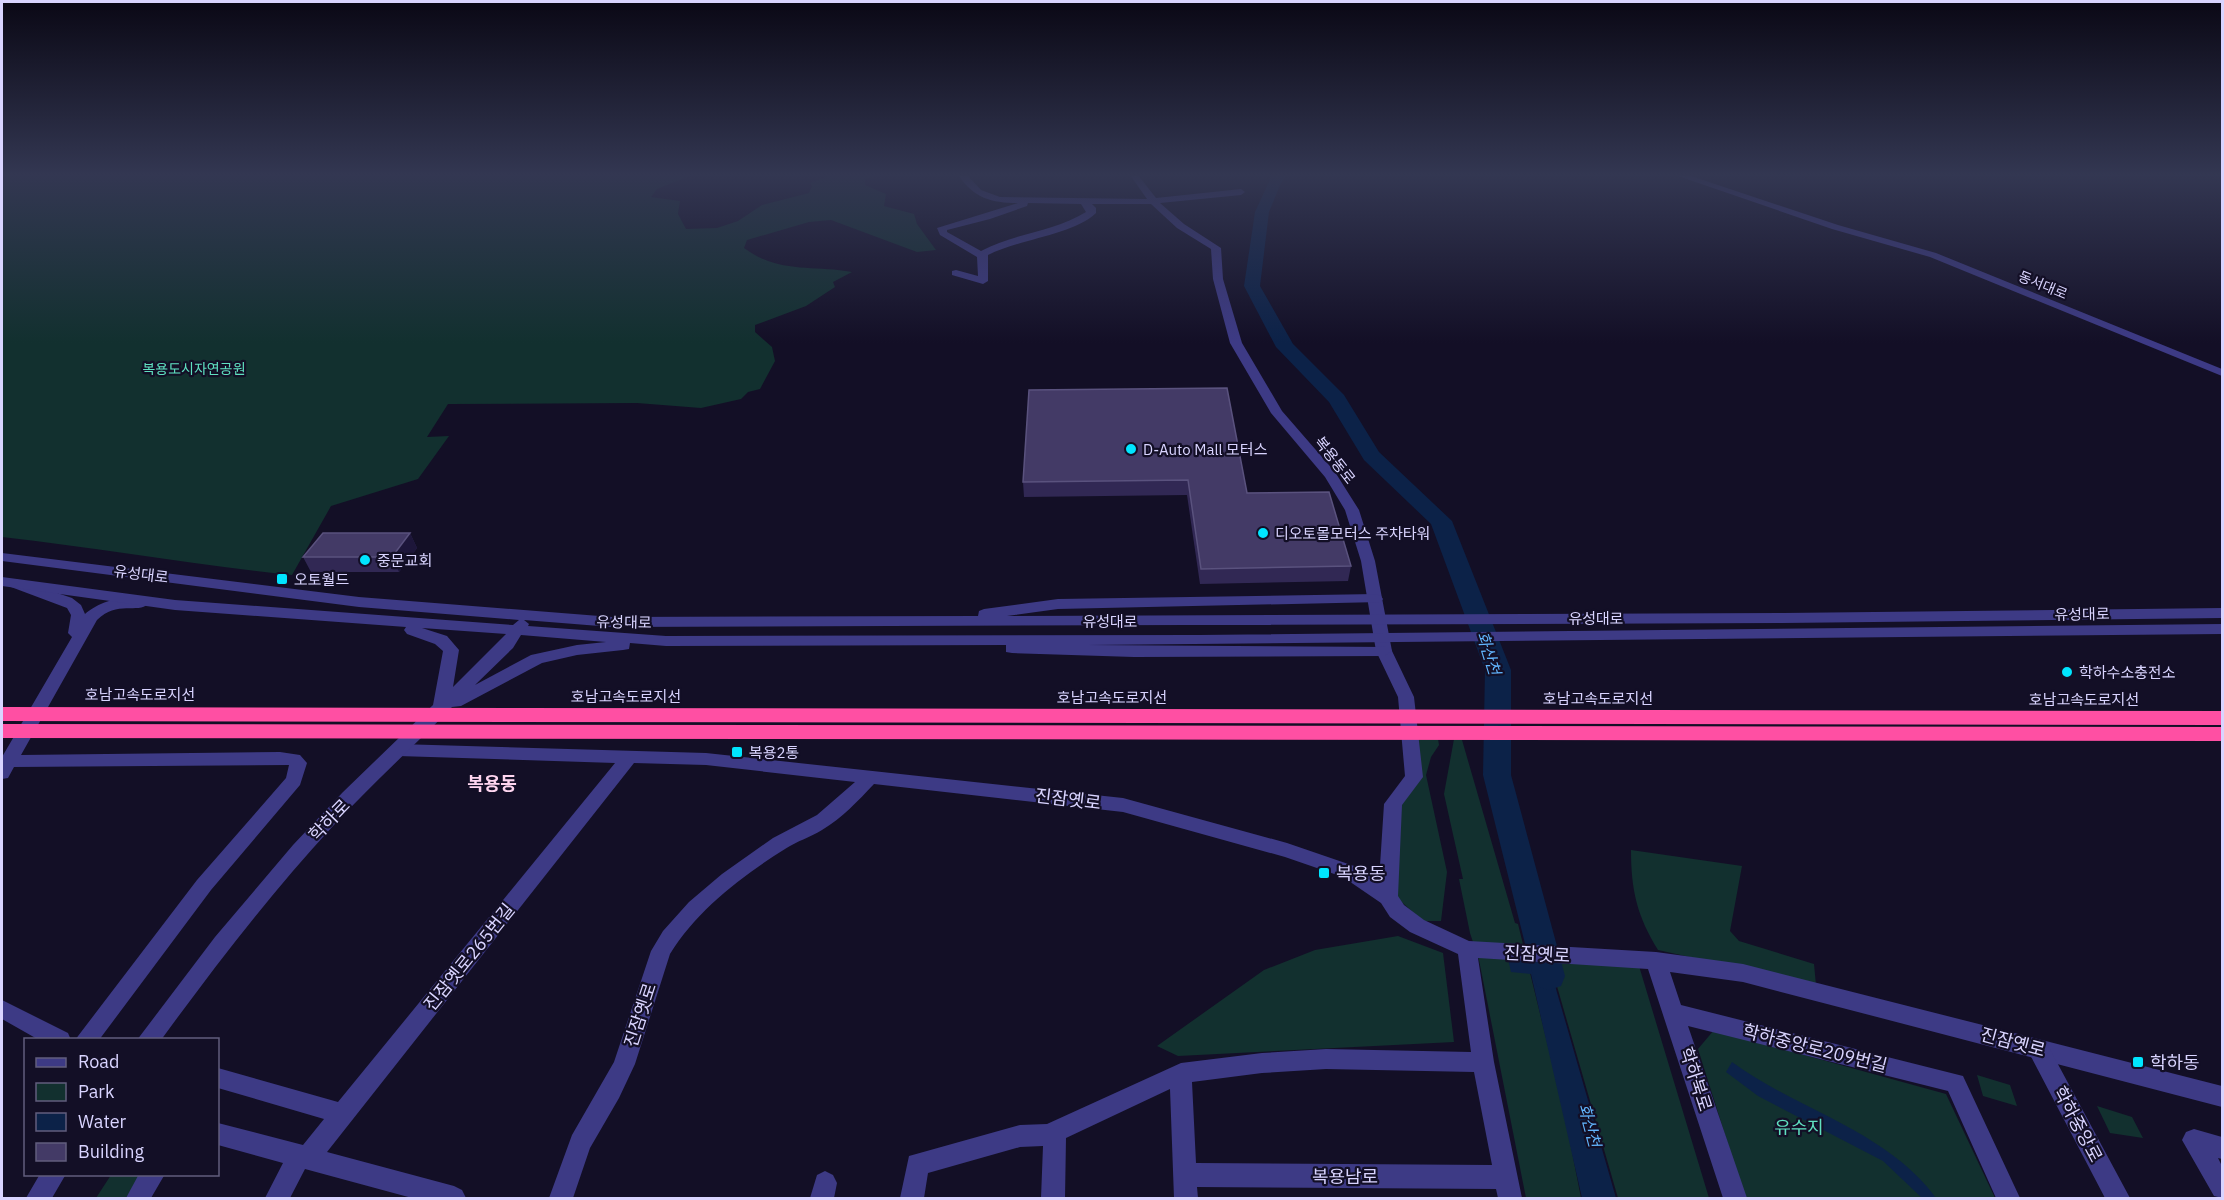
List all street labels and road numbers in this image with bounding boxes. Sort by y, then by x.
street label: 동서대로 [2016,267,2070,303]
street label: 복용동로 [1311,432,1359,488]
street label: 유성대로 [112,561,170,587]
street label: 유성대로 [2054,604,2110,624]
street label: 유성대로 [1568,609,1624,628]
street label: 유성대로 [596,612,652,632]
street label: 유성대로 [1082,612,1138,631]
street label: 호남고속도로지선 [85,685,195,704]
street label: 호남고속도로지선 [571,687,681,706]
street label: 호남고속도로지선 [1057,688,1167,707]
street label: 호남고속도로지선 [1543,689,1653,708]
street label: 호남고속도로지선 [2029,690,2139,709]
street label: 진잠옛로 [1034,784,1102,814]
street label: 학하로 [303,794,355,846]
street label: 진잠옛로265번길 [419,899,519,1015]
street label: 진잠옛로 [1503,941,1571,967]
street label: 진잠옛로 [619,980,661,1050]
street label: 학하중앙로209번길 [1740,1019,1890,1077]
street label: 진잠옛로 [1978,1022,2048,1062]
street label: 학하북로 [1675,1044,1717,1114]
street label: 학하중앙로 [2048,1082,2108,1166]
street label: 복용남로 [1312,1165,1378,1188]

